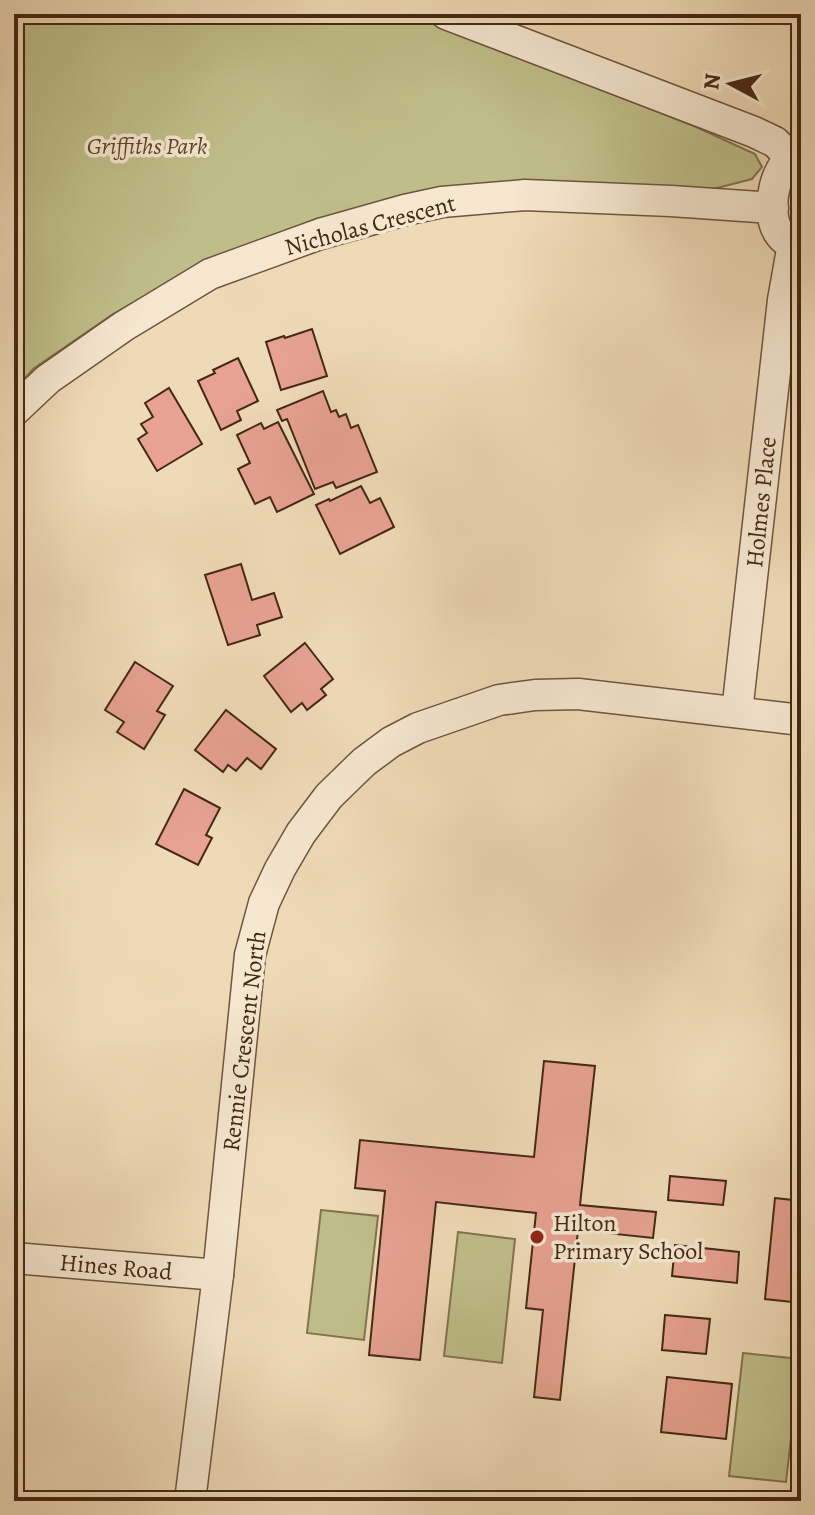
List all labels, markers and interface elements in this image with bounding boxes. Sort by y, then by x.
north arrow [691,44,771,124]
text: N [696,72,728,91]
park label: Griffiths Park [87,130,208,162]
street label: Nicholas Crescent [281,187,459,263]
street label: Holmes Place [738,435,784,569]
street label: Rennie Crescent North [215,929,273,1153]
place label: Hilton Primary School [553,1207,703,1267]
marker: Hilton Primary School [528,1228,546,1246]
street label: Hines Road [58,1246,174,1288]

